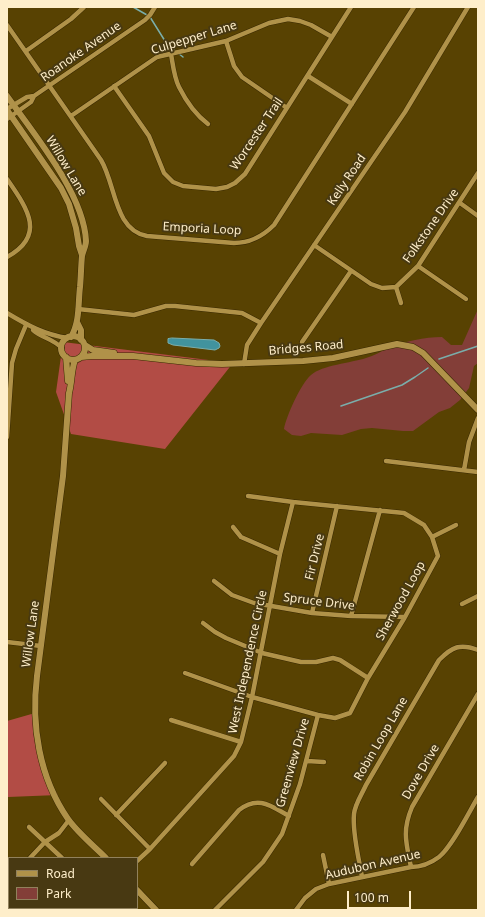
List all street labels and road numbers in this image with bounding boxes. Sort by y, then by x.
street label: Culpepper Lane [149,18,239,58]
street label: Roanoke Avenue [38,19,124,85]
street label: Worcester Trail [228,95,286,173]
street label: Willow Lane [43,133,89,199]
street label: Kelly Road [325,152,369,208]
street label: Folkstone Drive [400,186,462,266]
street label: Emporia Loop [162,220,242,238]
street label: Bridges Road [268,338,344,358]
street label: Fir Drive [302,532,328,582]
street label: Sherwood Loop [373,559,429,643]
street label: West Independence Circle [226,589,270,735]
street label: Spruce Drive [283,590,355,614]
street label: Willow Lane [19,600,43,668]
street label: Robin Loop Lane [351,695,411,783]
street label: Greenview Drive [273,717,313,809]
street label: Dove Drive [399,742,443,802]
street label: Audubon Avenue [324,847,422,883]

